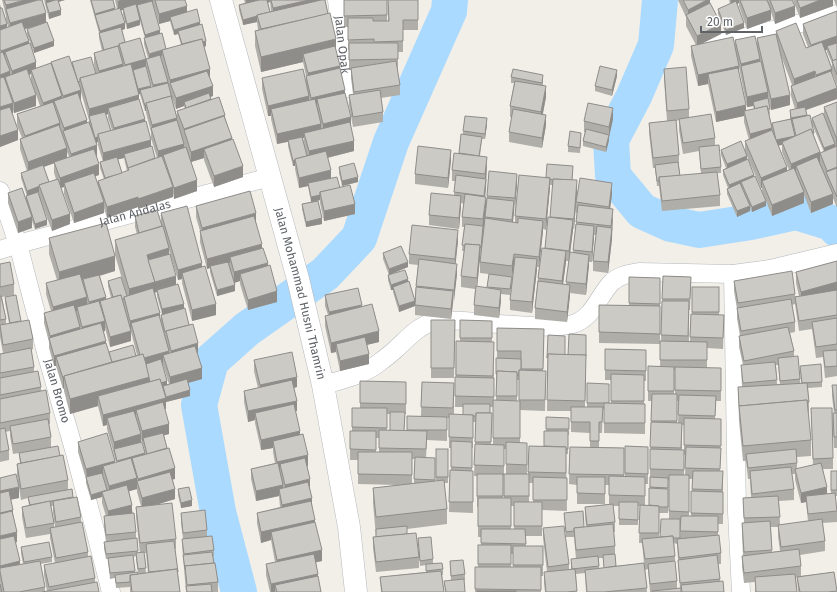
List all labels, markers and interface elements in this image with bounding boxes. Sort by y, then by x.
scale bar [701,8,762,34]
street label: Jalan Opak [332,15,352,75]
text: 20 m [707,15,733,29]
street label: Jalan Andalas [98,197,173,229]
street label: Jalan Mohammad Husni Thamrin [272,206,329,381]
street label: Jalan Bromo [41,357,73,425]

